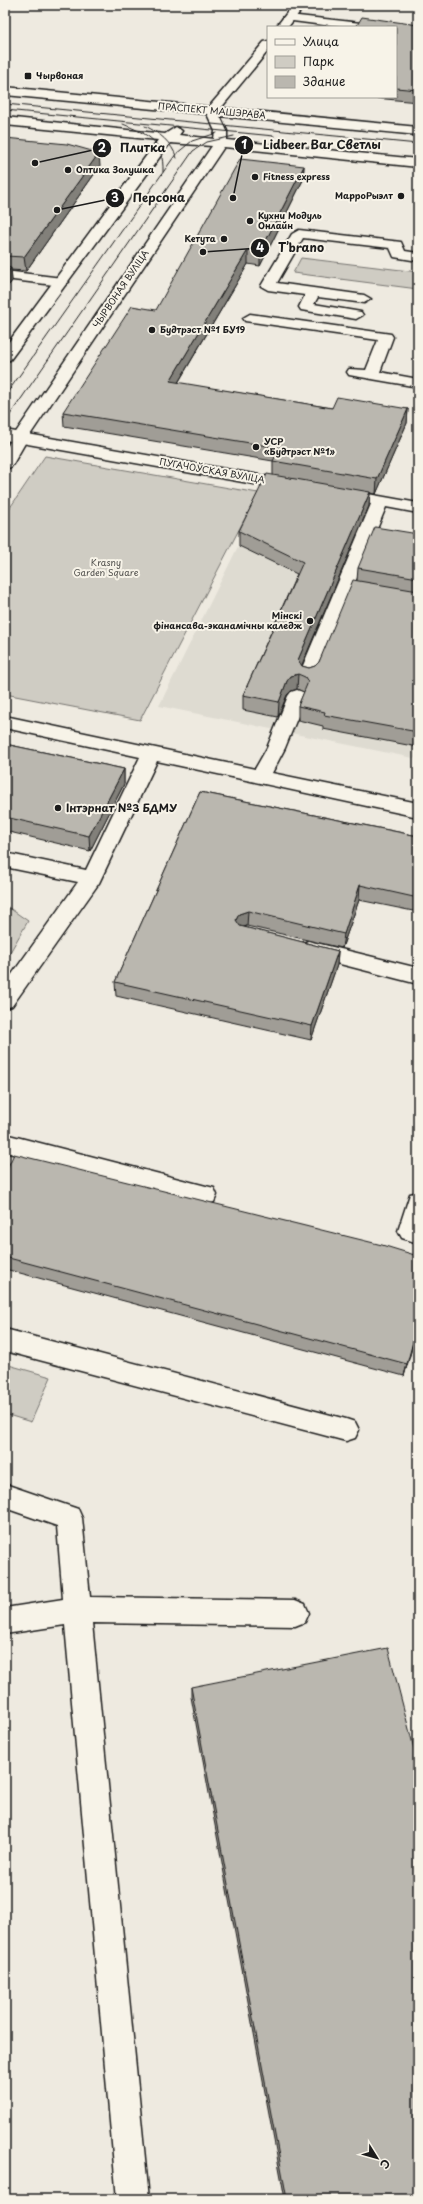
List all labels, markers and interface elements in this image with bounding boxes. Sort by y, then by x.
legend [267,26,397,98]
text: Улица [303,32,339,50]
text: Парк [303,52,335,70]
place label: Чырвоная [36,68,83,82]
marker: Чырвоная [23,71,33,81]
text: Здание [303,72,345,90]
street label: ПРАСПЕКТ МАШЭРАВА [158,98,267,122]
callout: Lidbeer Bar Светлы [234,133,389,157]
text: 1 [241,135,247,153]
text: Lidbeer Bar Светлы [263,135,381,153]
callout: Плитка [92,136,174,160]
text: 2 [98,138,107,156]
text: Плитка [120,138,167,156]
place label: Оптика Золушка [76,162,155,176]
marker: Оптика Золушка [63,165,73,175]
place label: Fitness express [263,169,331,183]
marker: Fitness express [250,172,260,182]
callout: Персона [105,186,193,210]
text: 3 [111,188,119,206]
text: Персона [133,188,185,206]
place label: МарроРыэлт [335,188,393,202]
marker: МарроРыэлт [396,191,406,201]
place label: Кухни Модуль Онлайн [258,208,322,232]
marker: Кухни Модуль Онлайн [245,216,255,226]
place label: Кетута [184,231,217,245]
marker: Кетута [219,234,229,244]
callout: T’brano [250,236,332,260]
text: 4 [256,238,264,256]
text: T’brano [278,238,324,256]
street label: ЧЫРВОНАЯ ВУЛІЦА [89,246,152,330]
place label: Будтрэст №1 БУ19 [160,322,246,336]
marker: Будтрэст №1 БУ19 [147,325,157,335]
place label: УСР «Будтрэст №1» [264,434,335,458]
marker: УСР «Будтрэст №1» [251,442,261,452]
street label: ПУГАЧОЎСКАЯ ВУЛІЦА [158,454,266,486]
park label: Krasny Garden Square [73,555,139,579]
place label: Мінскі фінансава-эканамічны каледж [154,608,303,632]
marker: Мінскі фінансава-эканамічны каледж [305,616,315,626]
place label: Інтэрнат №3 БДМУ [66,799,178,816]
marker: Інтэрнат №3 БДМУ [53,803,63,813]
north arrow [357,2138,397,2178]
text: С [376,2156,395,2173]

